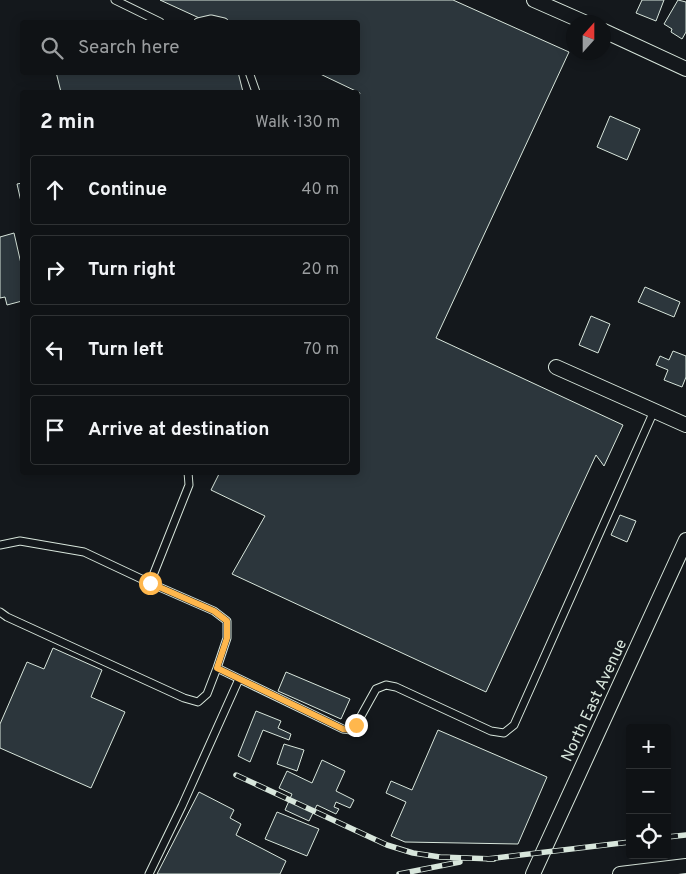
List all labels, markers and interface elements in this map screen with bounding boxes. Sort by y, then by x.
north arrow [566,15,611,60]
search box [20,20,360,75]
icon: search [38,34,66,62]
text: Search here [78,36,180,60]
text: 2 min [40,109,95,136]
text: Walk · 130 m [255,113,340,133]
icon: ahead [41,176,69,204]
text: Continue [88,178,167,202]
text: 40 m [301,180,339,200]
icon: right [41,256,69,284]
text: Turn right [88,258,176,282]
text: 20 m [302,260,339,280]
icon: left [41,336,69,364]
text: Turn left [88,338,164,362]
text: 70 m [304,340,339,360]
icon: arrive [41,416,69,444]
text: Arrive at destination [88,418,269,442]
route start [139,572,162,595]
street label: North East Avenue [558,636,632,765]
route end [345,714,368,737]
map controls [626,724,671,859]
button: + [626,724,671,769]
button: − [626,769,671,814]
button: locate [626,814,671,859]

